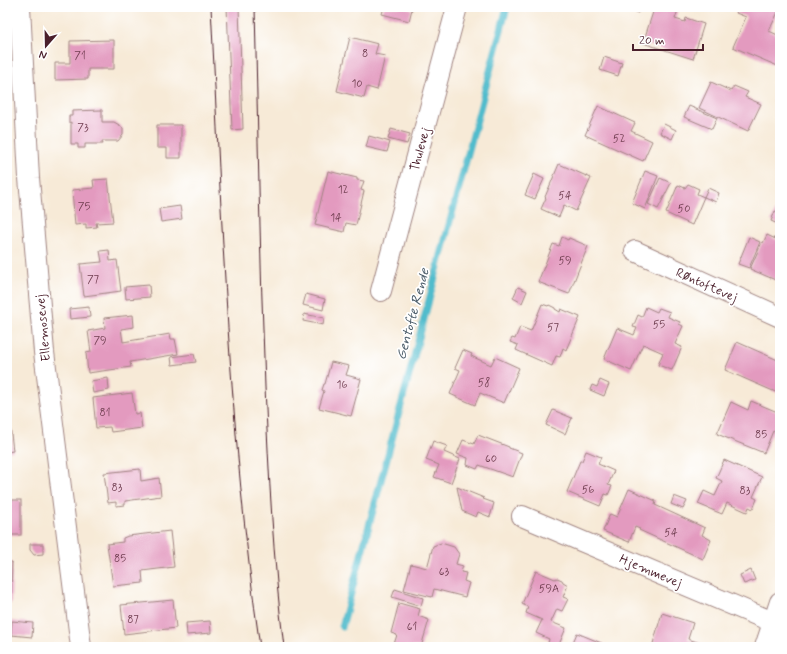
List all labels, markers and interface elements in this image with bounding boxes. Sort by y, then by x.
north arrow [26,26,66,66]
scale bar [633,26,703,52]
text: 20 m [639,33,665,49]
text: N [37,47,49,62]
house number: 8 [362,47,368,61]
house number: 71 [74,49,86,63]
house number: 10 [351,77,363,91]
house number: 73 [77,121,89,135]
street label: Thulevej [406,125,434,173]
house number: 52 [613,132,625,146]
house number: 12 [338,183,349,197]
house number: 54 [558,189,572,203]
house number: 75 [78,200,90,214]
house number: 50 [678,202,690,216]
house number: 14 [330,211,342,225]
house number: 59 [558,254,572,268]
street label: Røntoftevej [673,264,740,306]
water label: Gentofte Rende [392,266,434,362]
house number: 77 [87,273,100,287]
street label: Ellemosevej [32,294,55,362]
house number: 55 [653,318,665,332]
house number: 57 [547,321,560,335]
house number: 79 [93,334,107,348]
house number: 58 [478,376,490,390]
house number: 16 [337,378,348,392]
house number: 81 [100,406,110,420]
house number: 85 [755,428,767,442]
house number: 60 [485,452,497,466]
house number: 83 [112,481,123,495]
house number: 56 [582,483,594,497]
house number: 83 [740,484,751,498]
house number: 54 [664,526,678,540]
street label: Hjemmevej [617,551,684,592]
house number: 85 [114,552,126,566]
house number: 63 [439,565,449,579]
house number: 59A [539,582,559,596]
house number: 87 [127,613,139,627]
house number: 61 [407,620,417,634]

